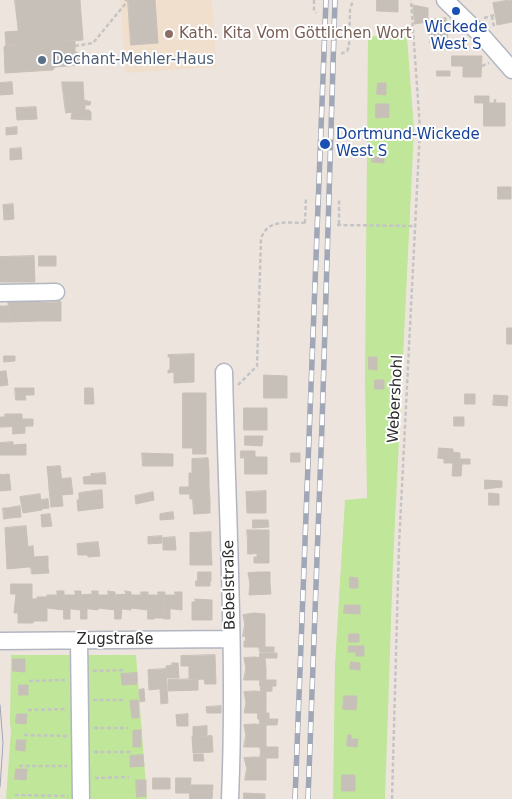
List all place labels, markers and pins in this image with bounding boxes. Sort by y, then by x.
marker: Wickede West S [450,5,462,17]
place label: Wickede West S [424,19,488,54]
place label: Kath. Kita Vom Göttlichen Wort [179,25,412,43]
marker: Kath. Kita Vom Göttlichen Wort [163,28,175,40]
place label: Dechant-Mehler-Haus [52,51,214,69]
marker: Dechant-Mehler-Haus [36,54,48,66]
place label: Dortmund-Wickede West S [336,126,480,161]
marker: Dortmund-Wickede West S [318,137,332,151]

